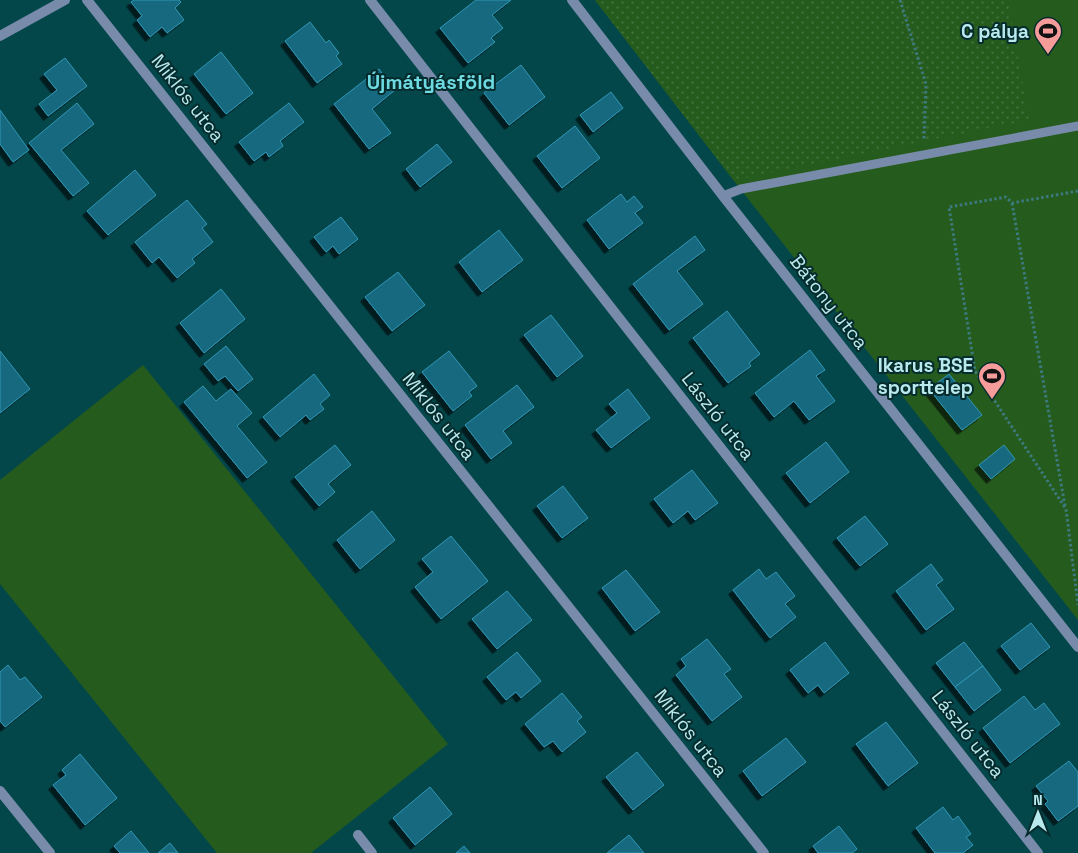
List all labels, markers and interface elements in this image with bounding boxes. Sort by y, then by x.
sports icon: C pálya [1033,16,1063,55]
place label: C pálya [961,19,1029,44]
street label: Miklós utca [146,49,230,147]
district label: Újmátyásföld [367,69,495,95]
street label: Bátony utca [784,250,874,354]
place label: Ikarus BSE sporttelep [878,353,973,400]
sports icon: Ikarus BSE sporttelep [977,361,1007,400]
street label: Miklós utca [397,367,481,465]
street label: László utca [676,367,760,465]
street label: Miklós utca [649,684,733,782]
street label: László utca [926,685,1010,783]
north arrow [1013,788,1063,838]
text: N [1033,791,1043,809]

